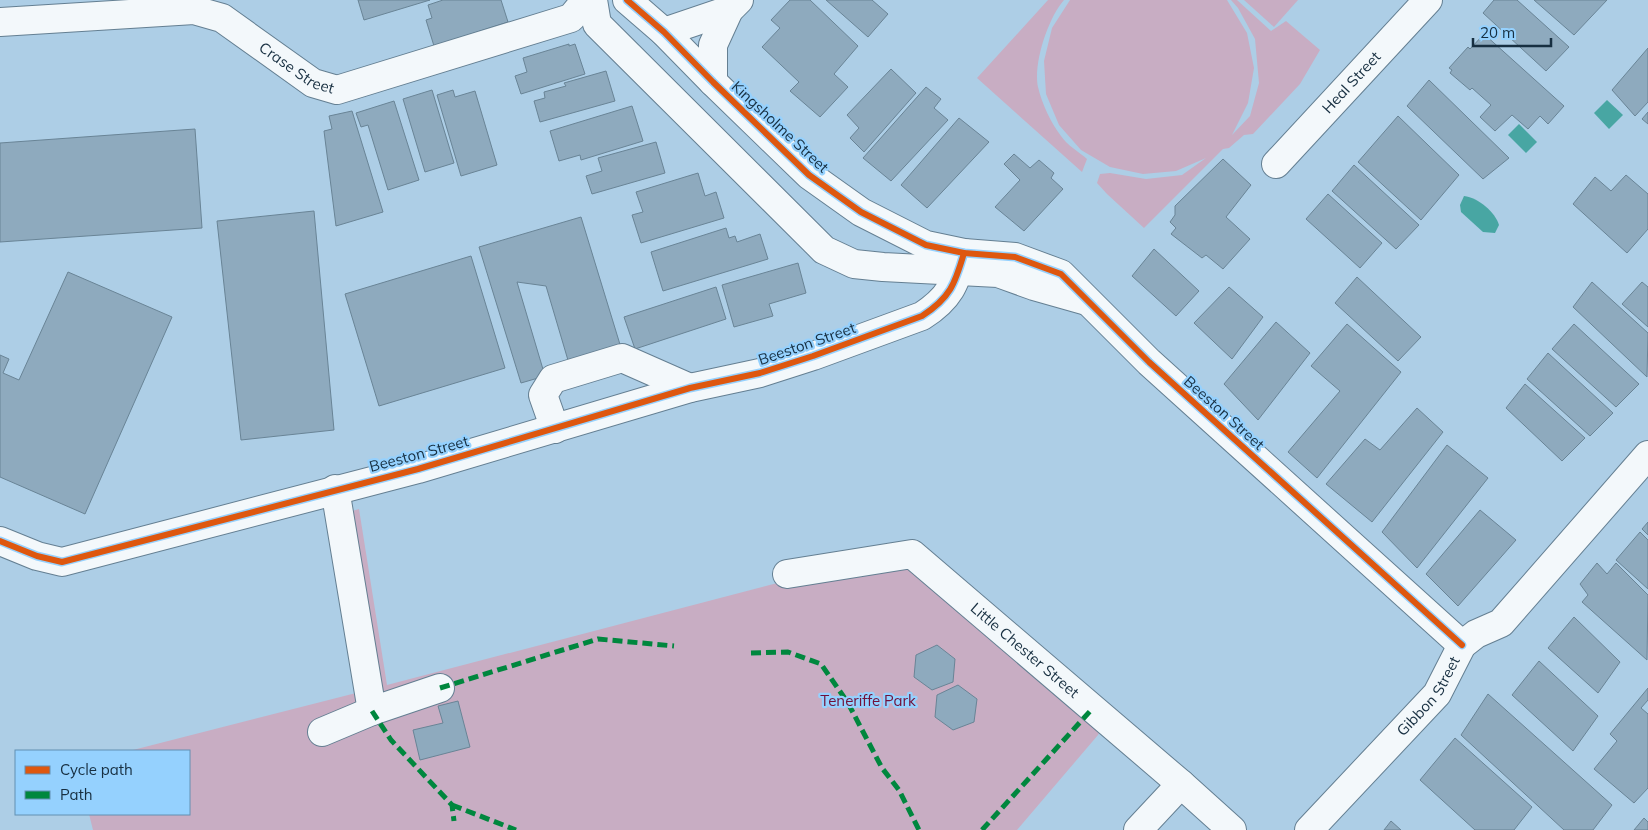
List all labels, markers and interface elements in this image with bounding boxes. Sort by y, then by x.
scale bar [1473,15,1550,47]
text: 20 m [1480,23,1515,42]
street label: Crase Street [256,38,336,98]
street label: Heal Street [1318,47,1384,117]
street label: Kingsholme Street [728,77,833,177]
street label: Beeston Street [756,318,858,369]
street label: Beeston Street [1180,372,1269,454]
street label: Beeston Street [367,431,471,476]
street label: Little Chester Street [967,598,1083,702]
street label: Gibbon Street [1392,653,1464,740]
park label: Teneriffe Park [820,691,916,710]
legend [15,750,190,815]
text: Cycle path [60,760,133,779]
text: Path [60,785,92,804]

